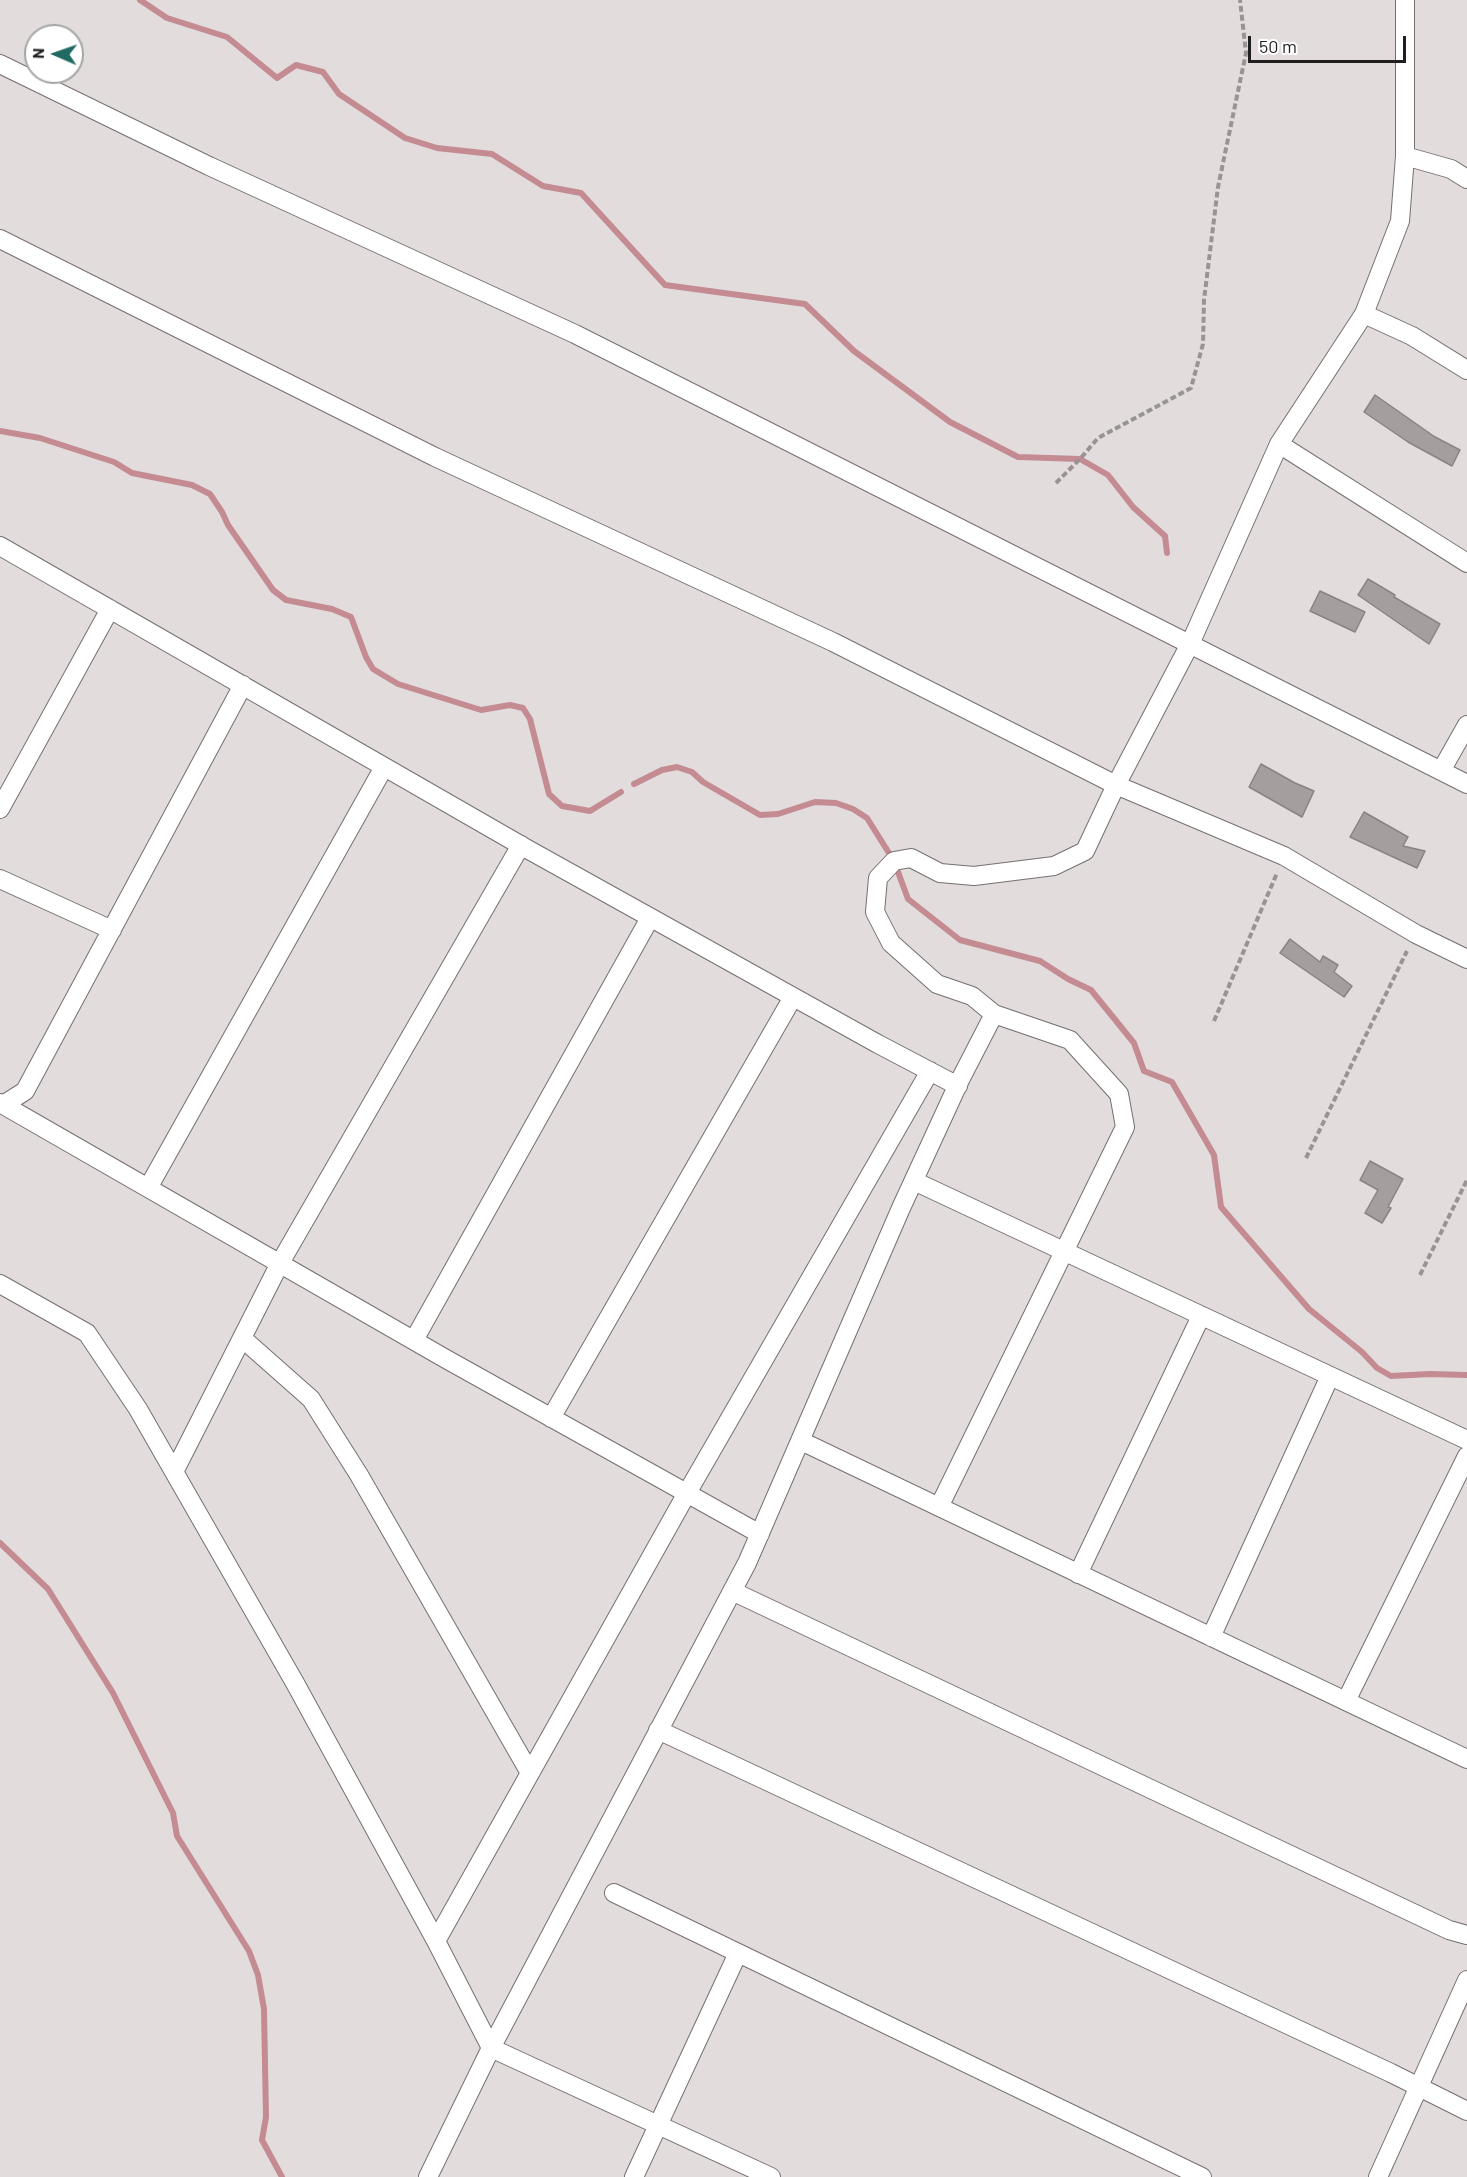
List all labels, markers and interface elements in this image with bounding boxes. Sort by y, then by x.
north arrow [24,24,84,84]
scale bar [1251,24,1408,62]
text: 50 m [1259,35,1297,57]
text: N [28,48,47,59]

